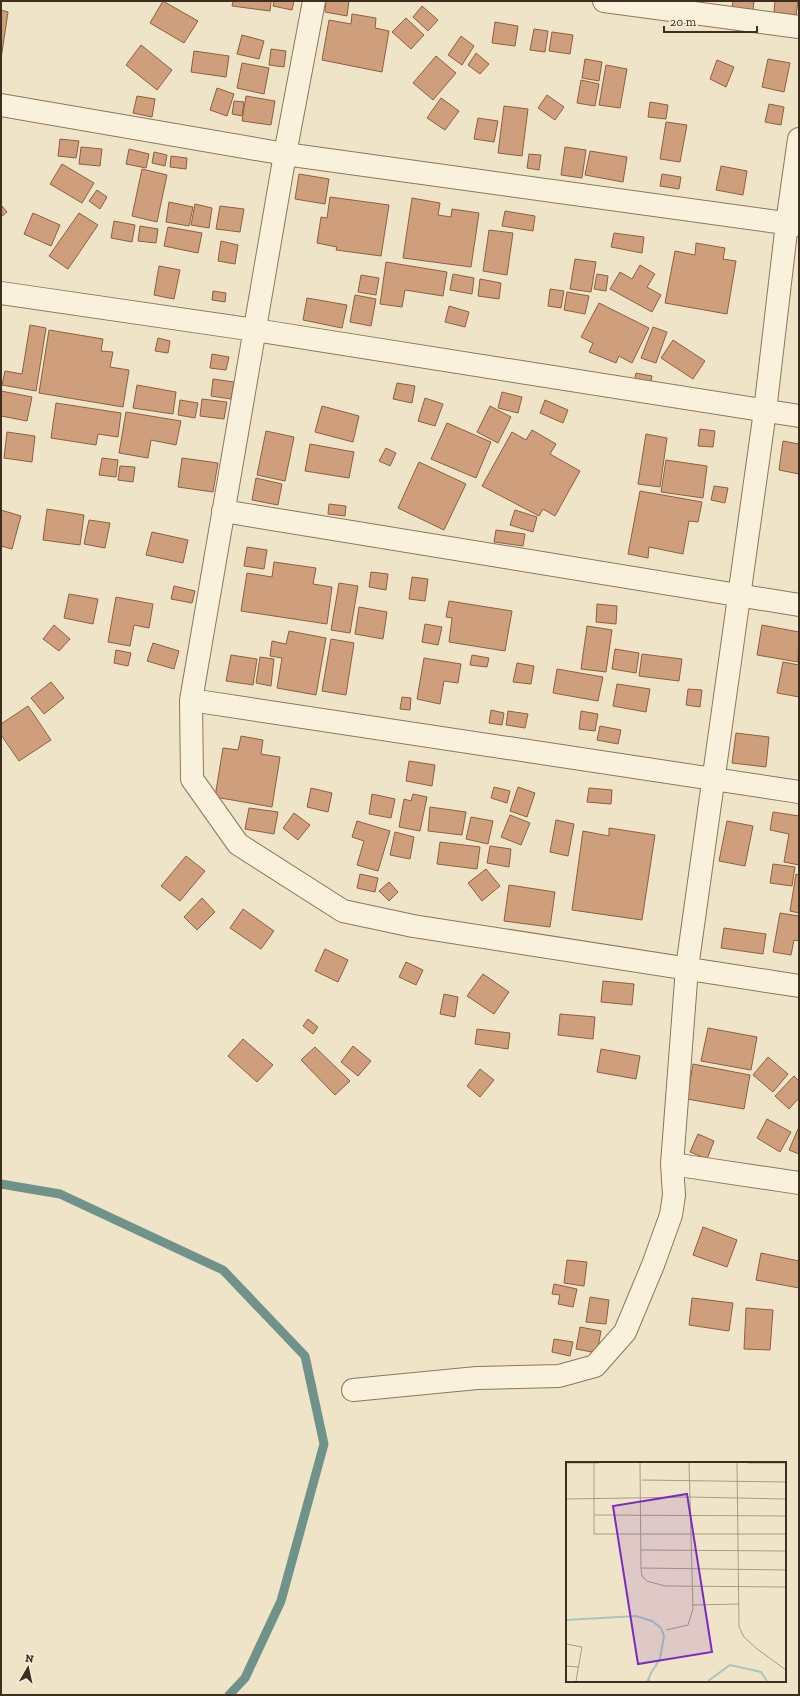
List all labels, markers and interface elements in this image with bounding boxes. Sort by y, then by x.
scale bar [664,8,757,34]
text: 20 m [670,15,697,29]
inset map [566,1462,786,1682]
north arrow [8,1648,48,1688]
text: N [24,1652,35,1666]

